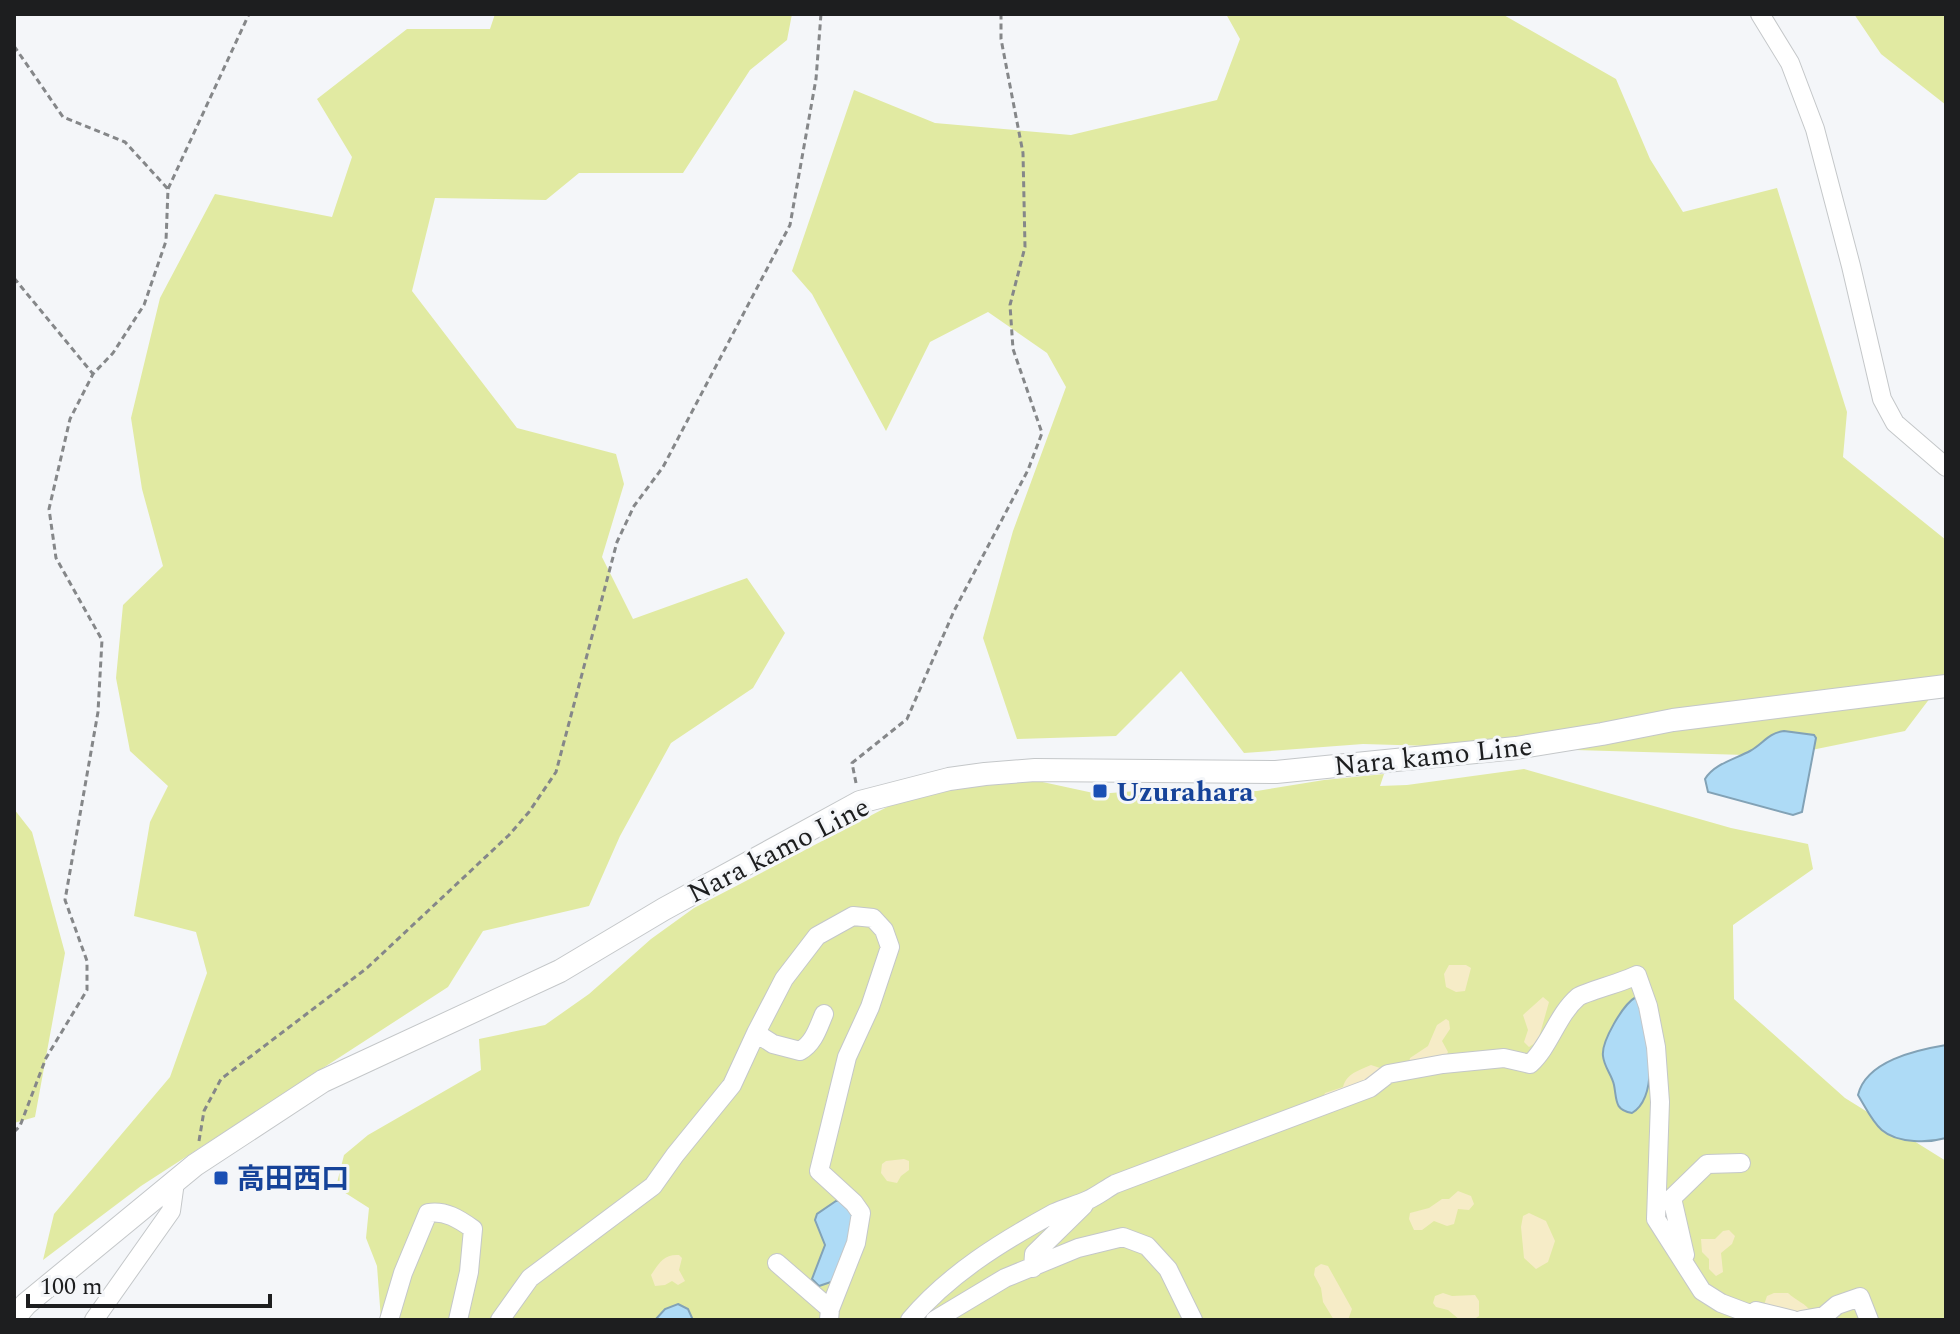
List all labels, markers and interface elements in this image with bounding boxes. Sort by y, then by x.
street label: Nara kamo Line [1332,725,1534,788]
place label: Uzurahara [1116,771,1254,814]
marker: Uzurahara [1091,782,1109,800]
street label: Nara kamo Line [680,786,877,915]
place label: 高田西口 [237,1158,349,1201]
marker: 高田西口 [212,1169,230,1187]
scale bar [28,1258,270,1308]
text: 100 m [40,1269,103,1305]

